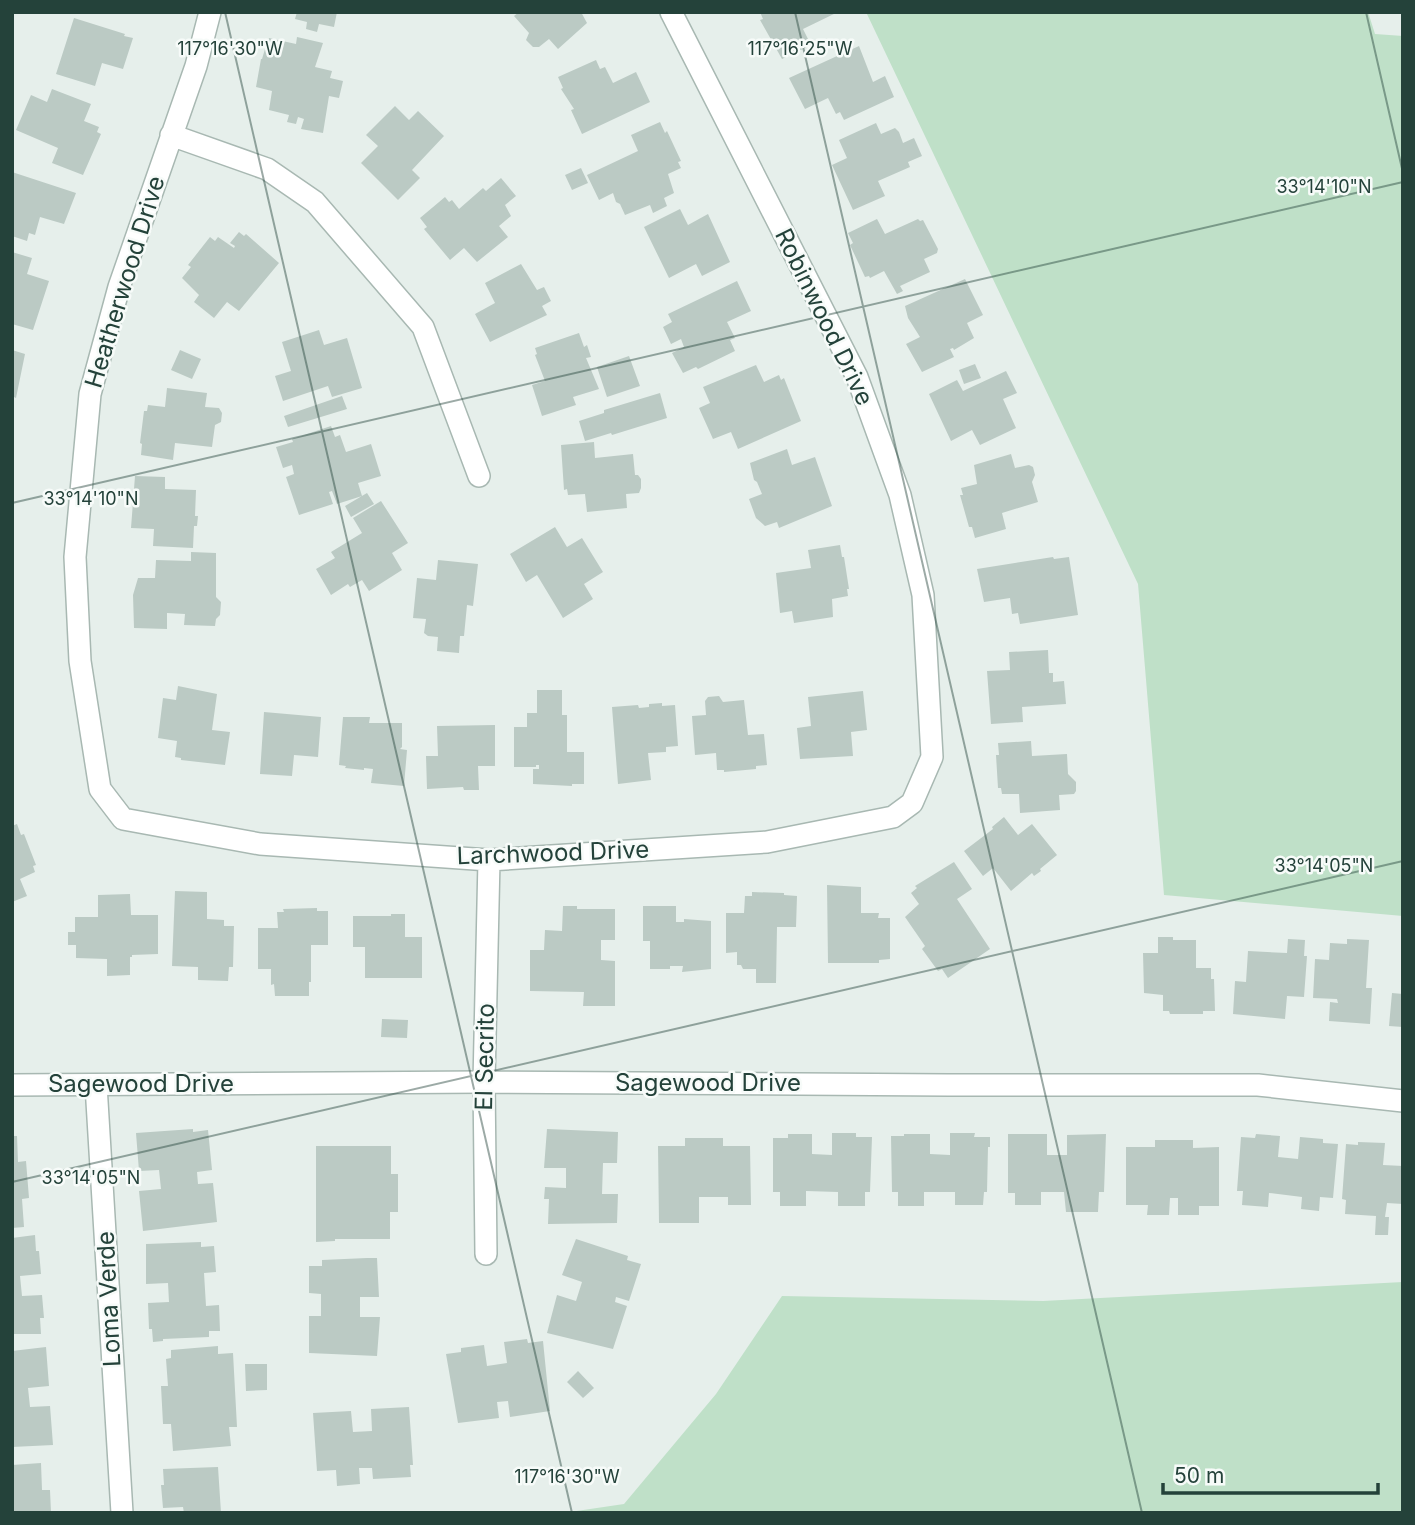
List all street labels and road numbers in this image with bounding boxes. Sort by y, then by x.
street label: Heatherwood Drive [79,173,171,391]
street label: Robinwood Drive [769,224,880,410]
street label: Larchwood Drive [456,835,650,870]
street label: El Secrito [469,1003,500,1111]
street label: Sagewood Drive [615,1068,801,1097]
street label: Sagewood Drive [48,1069,234,1098]
street label: Loma Verde [90,1230,127,1368]

